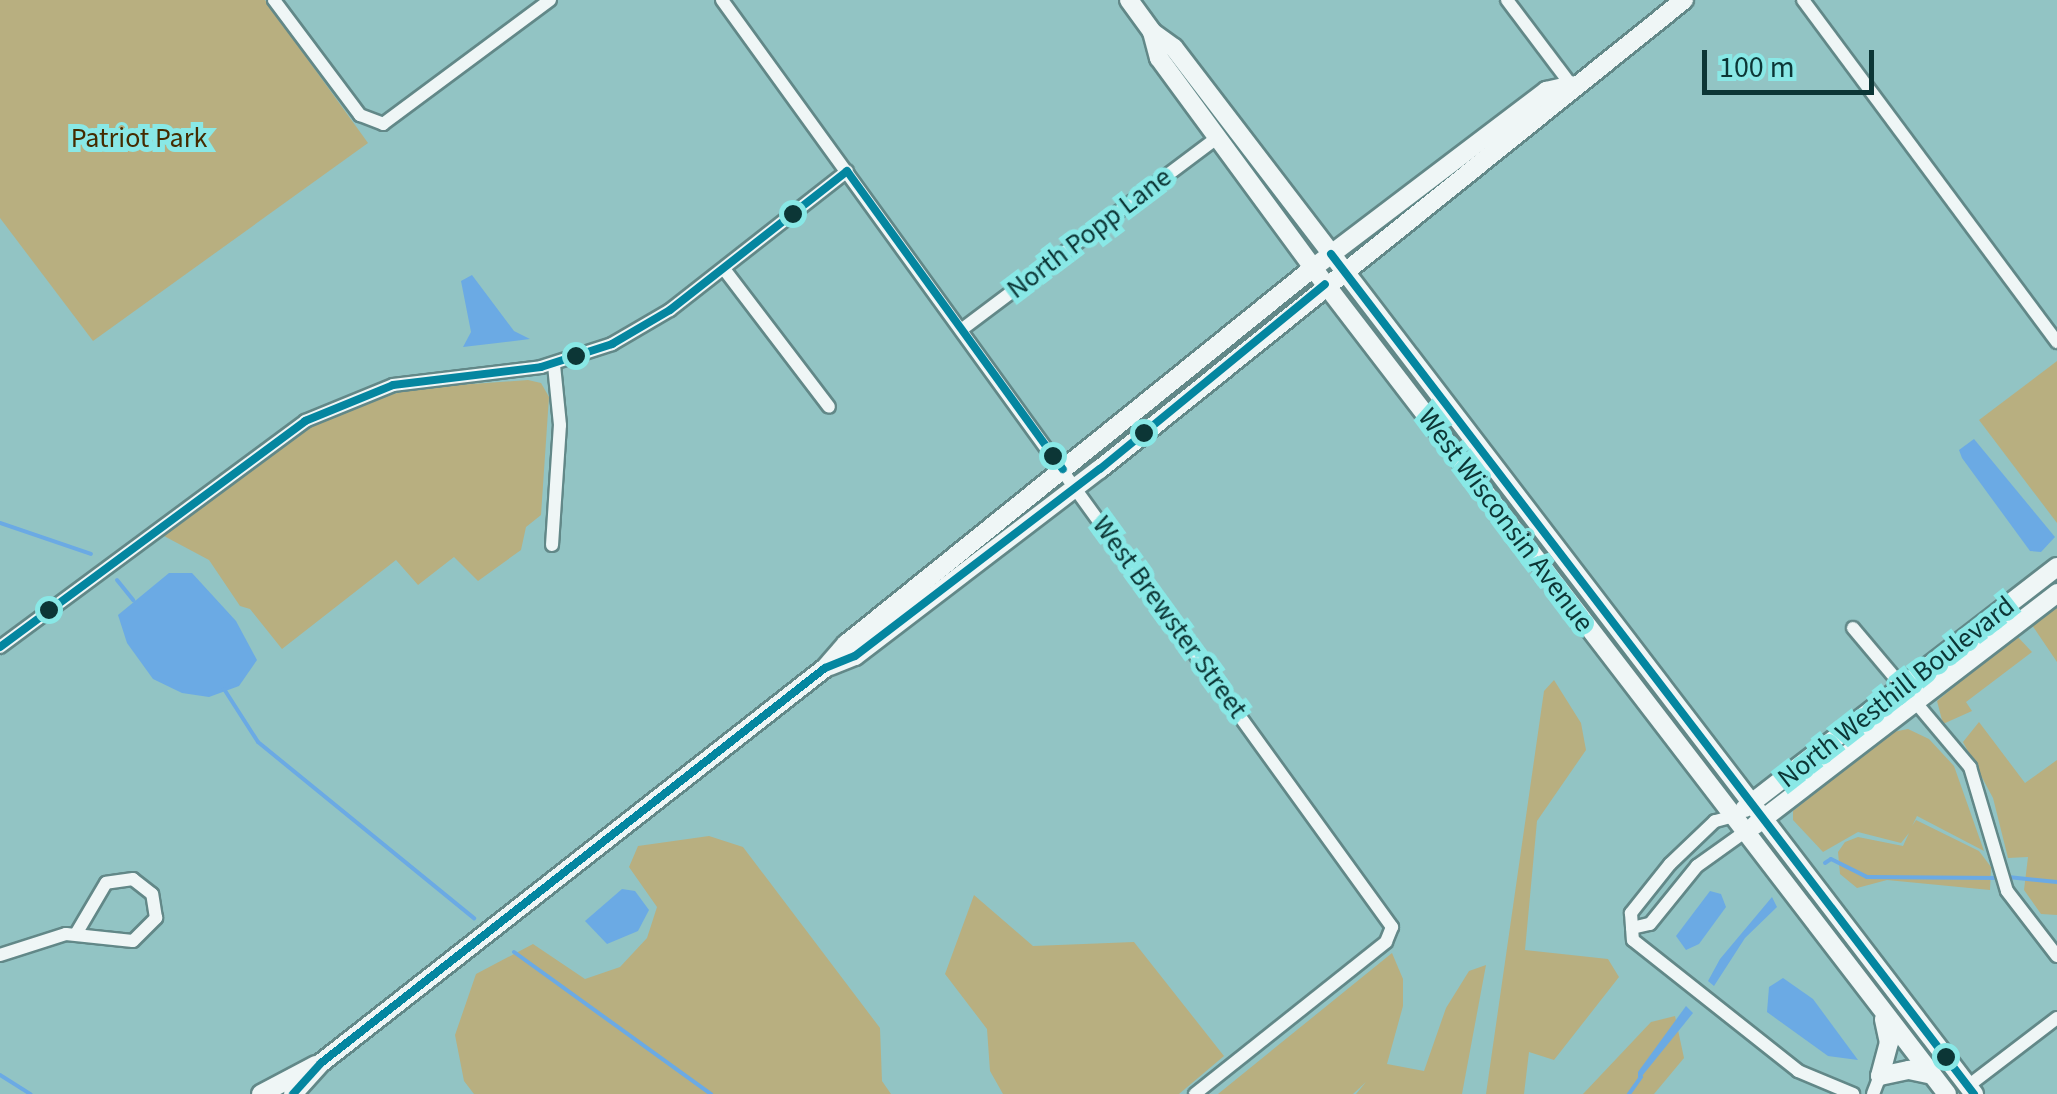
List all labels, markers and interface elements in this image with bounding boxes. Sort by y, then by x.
scale bar [1707,30,1880,92]
text: 100 m [1719,46,1795,89]
park label: Patriot Park [71,121,207,155]
street label: North Popp Lane [1000,160,1178,306]
unlabelled marker [783,204,803,224]
unlabelled marker [566,346,586,366]
street label: West Wisconsin Avenue [1411,402,1601,638]
unlabelled marker [1134,423,1154,443]
unlabelled marker [1043,446,1063,466]
street label: West Brewster Street [1085,509,1255,725]
street label: North Westhill Boulevard [1771,589,2021,795]
unlabelled marker [39,600,59,620]
unlabelled marker [1936,1047,1956,1067]

